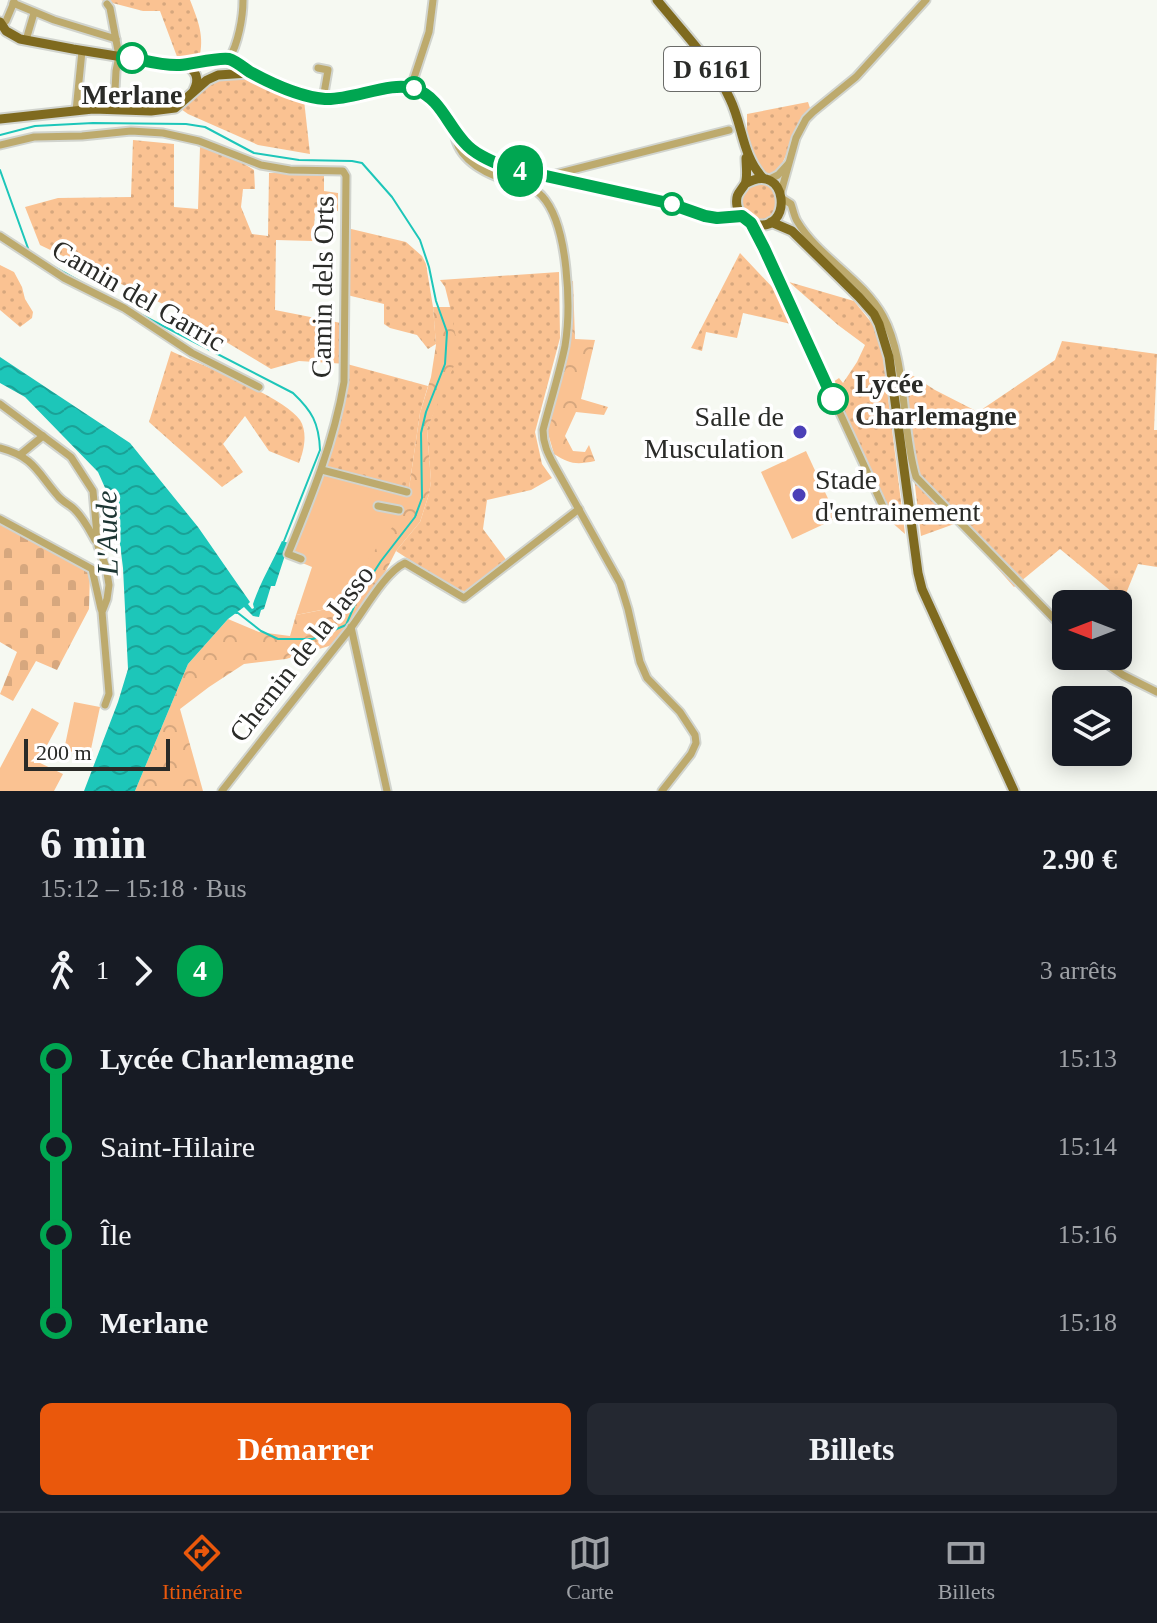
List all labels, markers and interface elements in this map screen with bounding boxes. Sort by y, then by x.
marker: Merlane [117,43,147,73]
road number: D 6161 [664,47,760,91]
unlabelled marker [403,77,425,99]
place label: Merlane [81,79,183,110]
line badge: 4 [494,145,546,197]
text: 4 [513,155,527,186]
unlabelled marker [661,193,683,215]
street label: Camin dels Orts [305,196,340,378]
street label: Camin del Garric [47,233,231,357]
place label: Lycée Charlemagne [855,368,1017,431]
marker: Lycée Charlemagne [818,384,848,414]
place label: Salle de Musculation [644,401,784,464]
marker: Salle de Musculation [791,423,809,441]
place label: Stade d'entrainement [815,464,980,527]
marker: Stade d'entrainement [790,486,808,504]
water label: L'Aude [89,490,124,577]
street label: Chemin de la Jasso [223,559,380,748]
north arrow [1052,590,1132,670]
map controls [1052,590,1132,766]
button: layers [1052,686,1132,766]
scale bar [24,735,170,771]
text: 200 m [36,740,92,765]
text: 6 min [40,819,146,868]
text: 2.90 € [1042,842,1117,875]
text: 15:12 – 15:18 · Bus [40,874,247,903]
icon: walk [40,949,84,993]
icon: forward [121,949,165,993]
text: 4 [193,955,207,986]
text: 1 [96,956,109,985]
text: 3 arrêts [1040,956,1117,985]
text: Lycée Charlemagne [100,1042,354,1075]
text: 15:13 [1058,1044,1117,1073]
text: Saint-Hilaire [100,1130,255,1163]
text: 15:14 [1058,1132,1117,1161]
text: Île [100,1218,132,1251]
text: 15:16 [1058,1220,1117,1249]
text: Merlane [100,1306,208,1339]
text: 15:18 [1058,1308,1117,1337]
button: Démarrer [40,1403,571,1495]
button: Billets [587,1403,1117,1495]
tab: Itinéraire [162,1531,242,1605]
tab: Carte [566,1531,614,1605]
tab: Billets [938,1531,995,1605]

